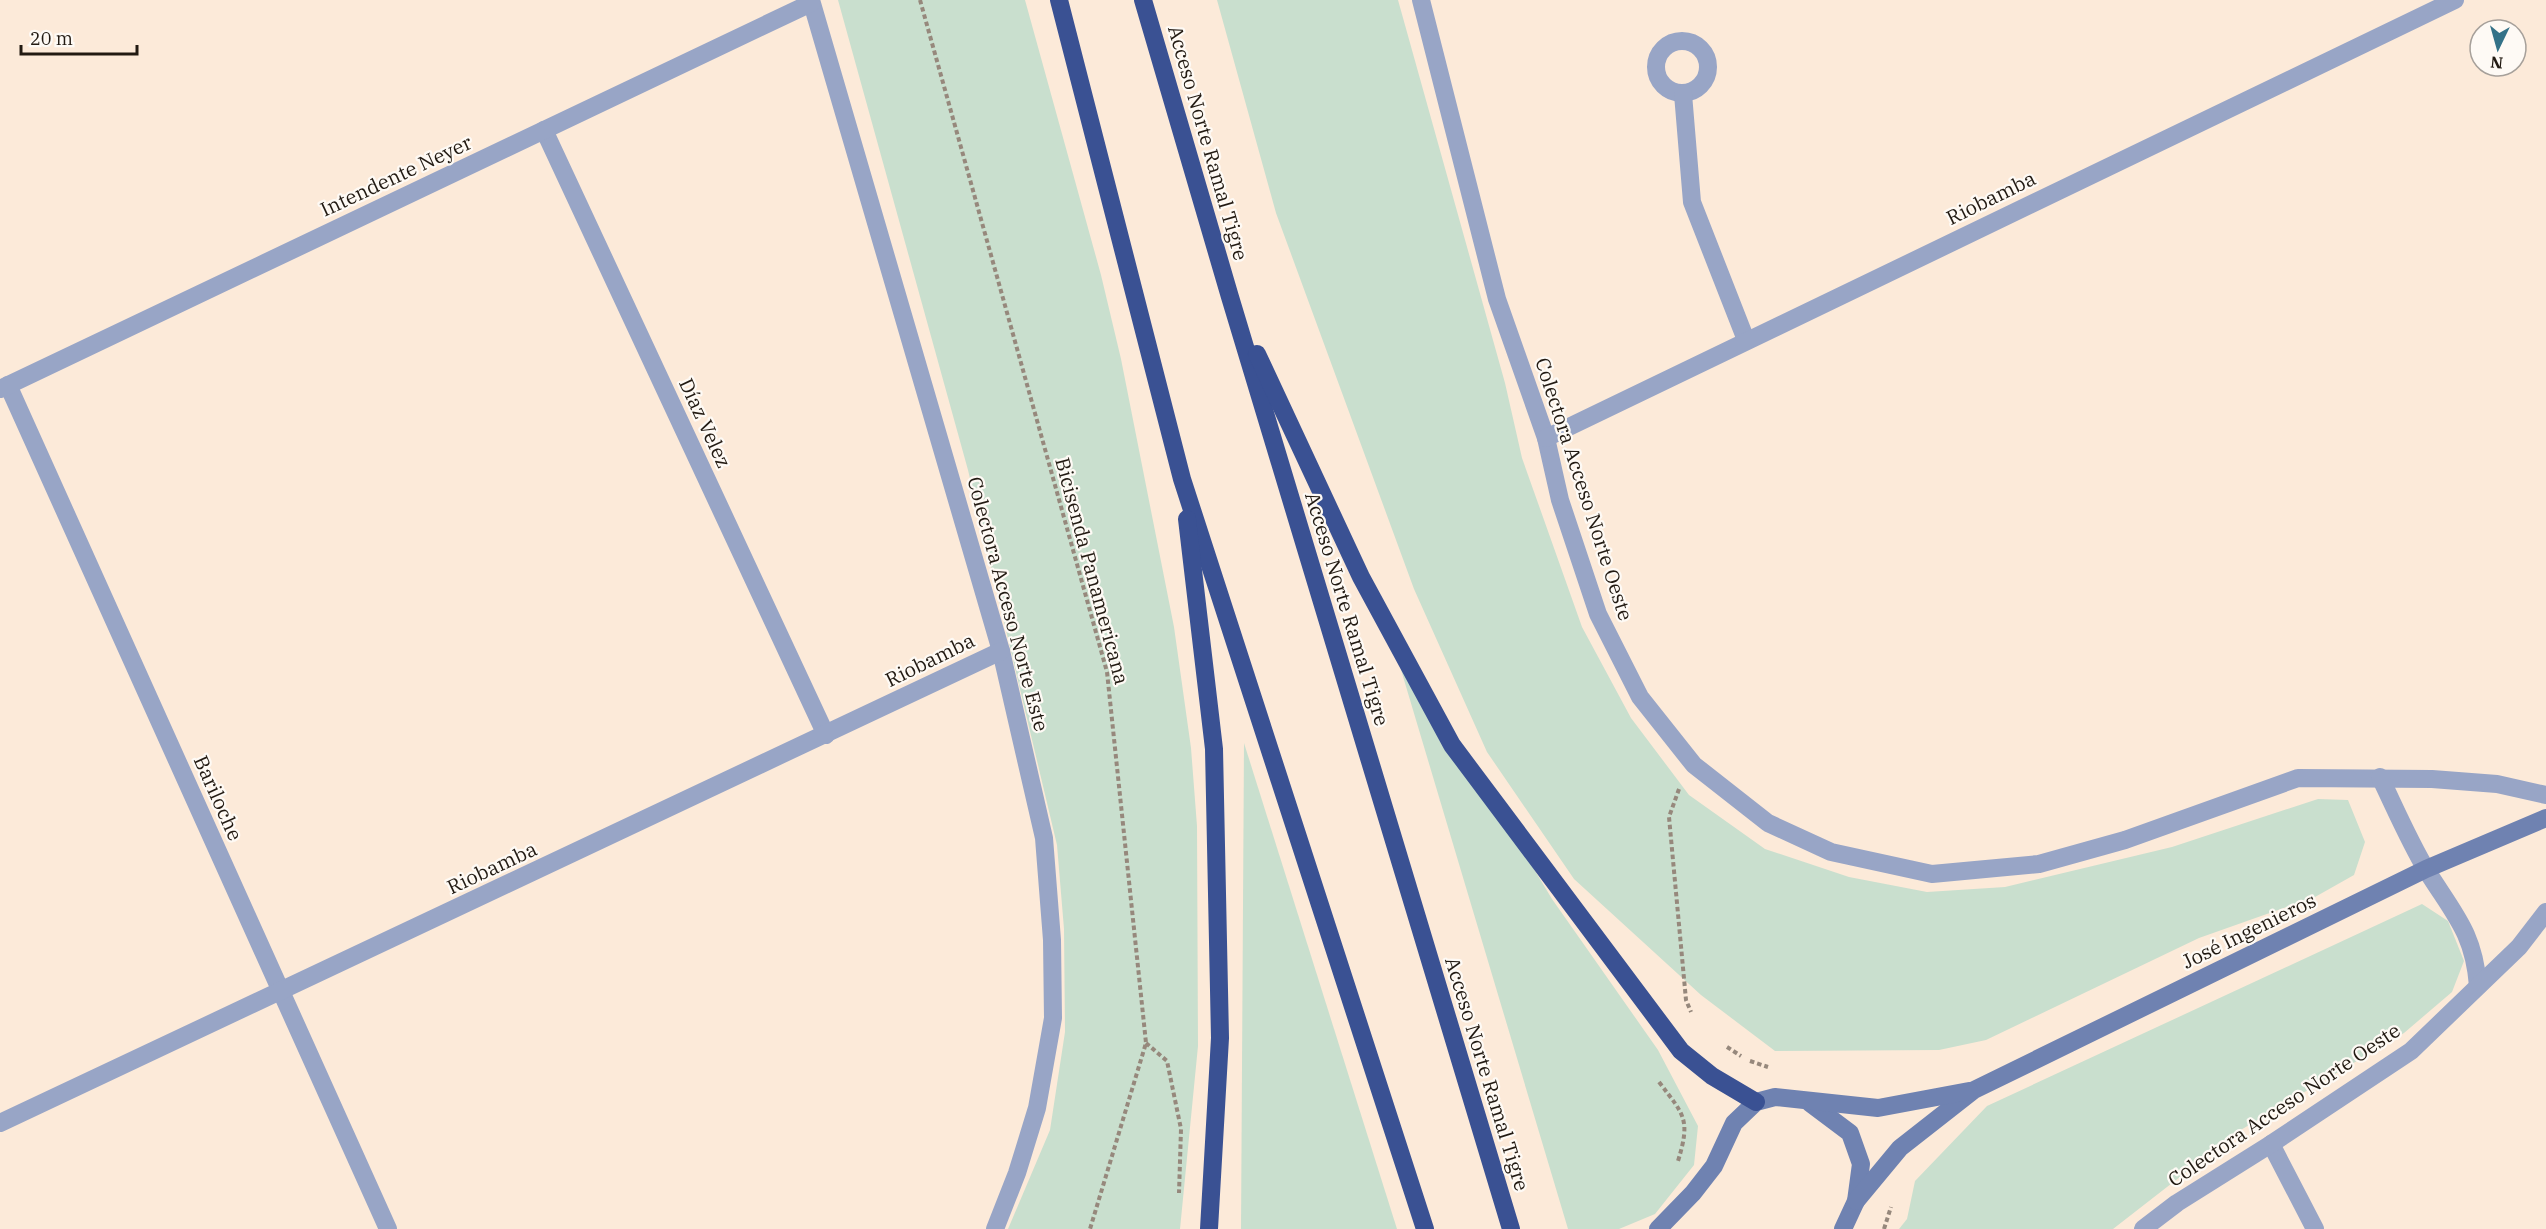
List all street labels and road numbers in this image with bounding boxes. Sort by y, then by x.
street label: Acceso Norte Ramal Tigre [1162,22,1255,264]
street label: Intendente Neyer [316,128,476,223]
street label: Riobamba [1942,164,2040,231]
street label: Colectora Acceso Norte Oeste [1529,354,1640,624]
street label: Díaz Velez [673,374,738,472]
street label: Bicisenda Panamericana [1049,454,1136,687]
street label: Colectora Acceso Norte Este [961,474,1056,734]
street label: Acceso Norte Ramal Tigre [1299,489,1396,729]
street label: Riobamba [881,626,979,693]
street label: Bariloche [188,751,249,845]
street label: Riobamba [442,835,541,900]
street label: José Ingenieros [2177,886,2320,975]
street label: Acceso Norte Ramal Tigre [1439,954,1536,1194]
street label: Colectora Acceso Norte Oeste [2162,1017,2405,1193]

